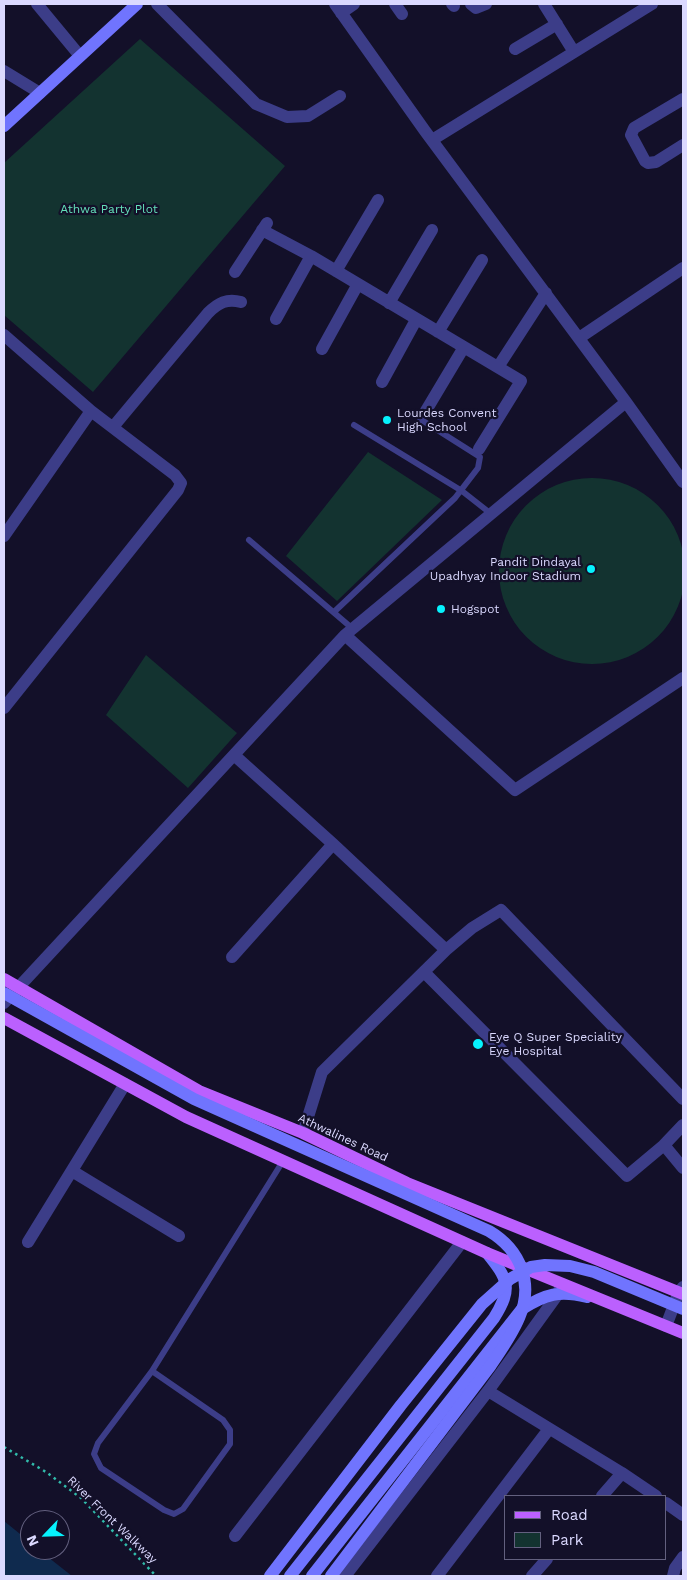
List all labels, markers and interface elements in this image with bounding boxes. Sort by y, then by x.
park label: Athwa Party Plot [60,202,158,216]
place label: Lourdes Convent High School [397,406,496,434]
marker: Lourdes Convent High School [381,414,393,426]
place label: Pandit Dindayal Upadhyay Indoor Stadium [430,555,581,583]
marker: Pandit Dindayal Upadhyay Indoor Stadium [585,563,597,575]
place label: Hogspot [451,602,499,616]
marker: Hogspot [435,603,447,615]
place label: Eye Q Super Speciality Eye Hospital [489,1030,622,1058]
marker: Eye Q Super Speciality Eye Hospital [471,1037,485,1051]
street label: Athwalines Road [296,1111,390,1165]
street label: River Front Walkway [64,1473,160,1567]
legend [504,1495,667,1560]
text: Road [551,1506,588,1524]
north arrow [20,1510,70,1560]
text: Park [551,1531,583,1549]
text: N [23,1533,42,1549]

